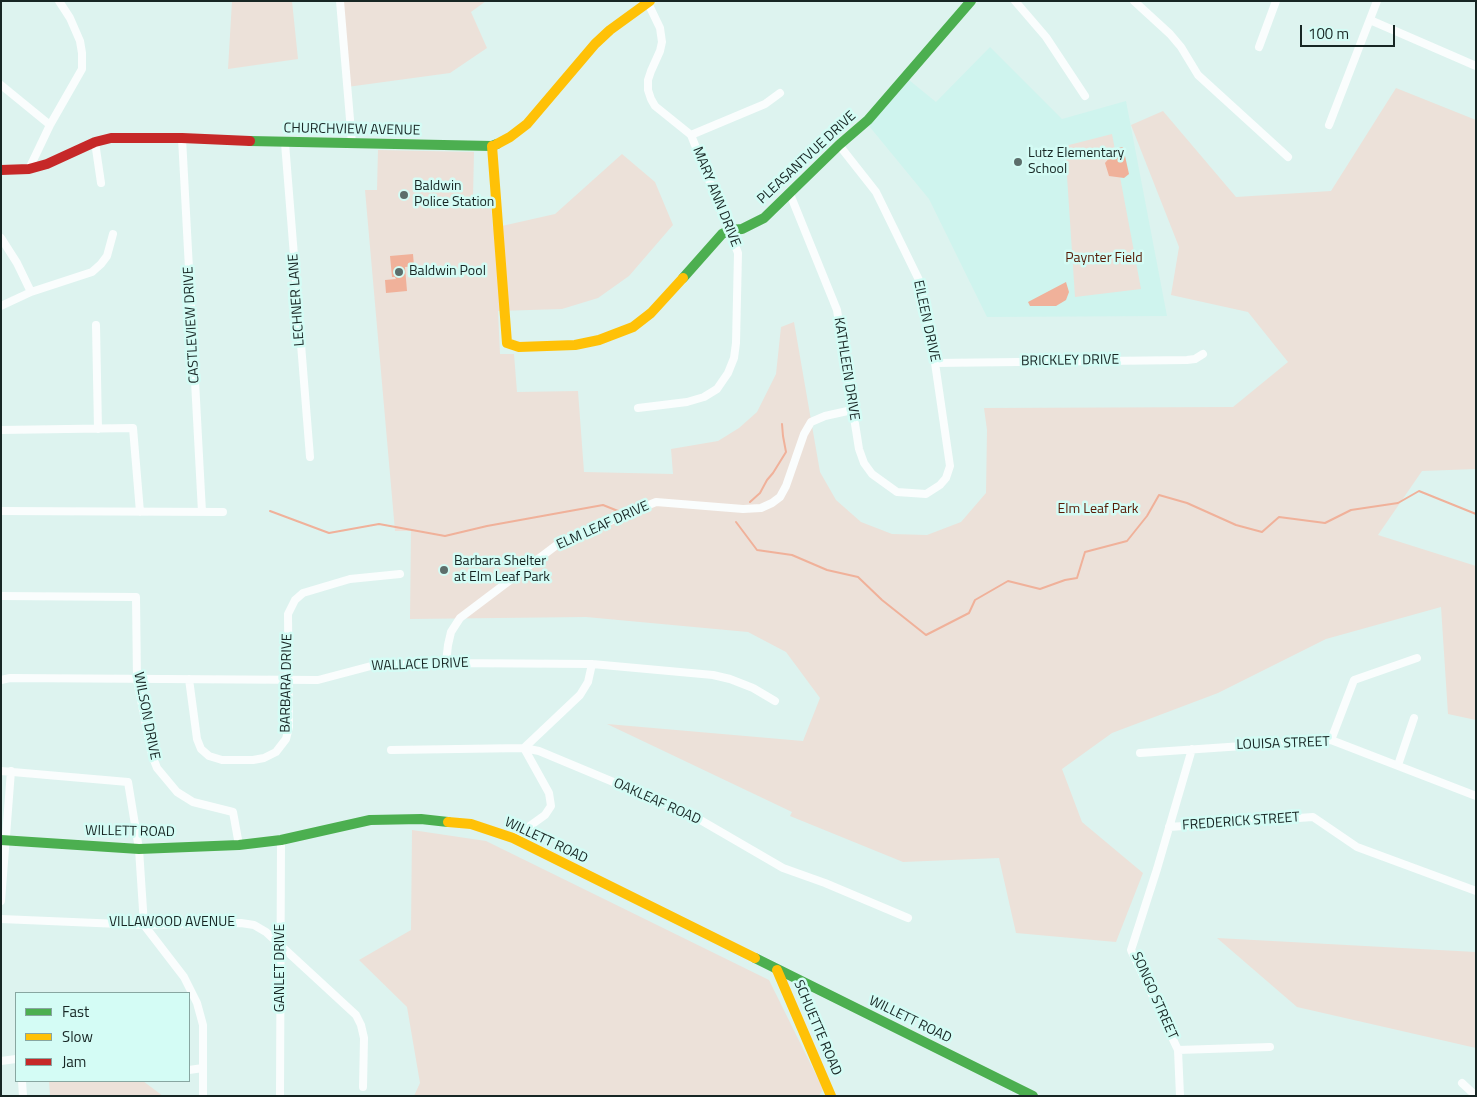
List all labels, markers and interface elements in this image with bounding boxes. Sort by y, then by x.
scale bar [1302,15,1397,47]
text: 100 m [1308,22,1349,45]
street label: PLEASANTVUE DRIVE [754,108,860,208]
street label: CHURCHVIEW AVENUE [284,120,420,140]
street label: MARY ANN DRIVE [688,145,744,249]
place label: Lutz Elementary School [1028,146,1124,178]
marker: Lutz Elementary School [1012,156,1024,168]
place label: Baldwin Police Station [414,179,494,212]
marker: Baldwin Police Station [398,189,410,201]
park label: Paynter Field [1065,251,1143,267]
street label: LECHNER LANE [285,253,309,347]
place label: Baldwin Pool [409,264,486,280]
street label: CASTLEVIEW DRIVE [181,266,203,384]
marker: Baldwin Pool [393,266,405,278]
street label: EILEEN DRIVE [909,279,943,363]
street label: KATHLEEN DRIVE [830,316,862,422]
street label: BRICKLEY DRIVE [1021,352,1119,370]
street label: ELM LEAF DRIVE [554,498,652,554]
park label: Elm Leaf Park [1058,502,1138,518]
place label: Barbara Shelter at Elm Leaf Park [454,554,550,586]
marker: Barbara Shelter at Elm Leaf Park [438,564,450,576]
street label: BARBARA DRIVE [278,633,296,733]
street label: WALLACE DRIVE [371,655,469,675]
street label: WILSON DRIVE [129,671,163,761]
street label: LOUISA STREET [1236,734,1330,754]
street label: OAKLEAF ROAD [611,775,703,829]
street label: FREDERICK STREET [1182,810,1300,834]
street label: WILLETT ROAD [502,814,590,868]
street label: WILLETT ROAD [85,823,175,841]
street label: VILLAWOOD AVENUE [109,915,235,931]
street label: GANLET DRIVE [273,924,289,1012]
street label: SONGO STREET [1127,950,1181,1042]
street label: SCHUETTE ROAD [789,978,845,1078]
legend [15,992,190,1082]
street label: WILLETT ROAD [866,993,954,1047]
text: Fast [62,1000,89,1023]
text: Slow [62,1025,93,1048]
text: Jam [62,1050,86,1073]

